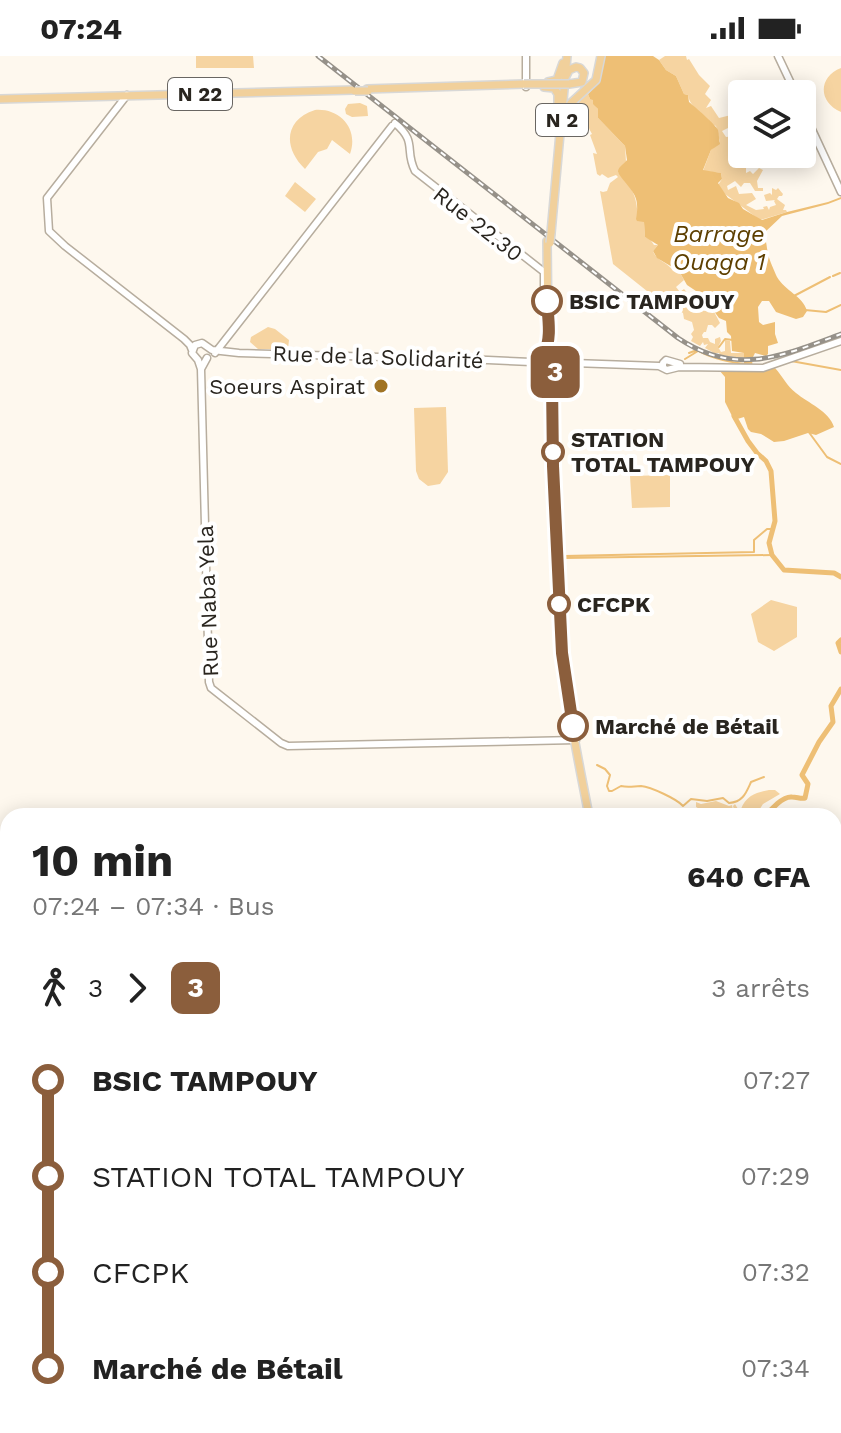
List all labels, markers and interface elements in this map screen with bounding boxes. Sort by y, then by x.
text: 07:24 [40,11,122,46]
road number: N 22 [168,78,232,110]
map controls [728,80,816,168]
button: layers [728,80,816,168]
road number: N 2 [536,104,588,136]
street label: Rue 22.30 [428,181,528,267]
water label: Barrage Ouaga 1 [672,220,766,276]
marker: BSIC TAMPOUY [532,286,562,316]
place label: BSIC TAMPOUY [569,289,735,314]
street label: Rue de la Solidarité [272,341,484,373]
line badge: 3 [529,346,581,398]
text: 3 [547,355,563,388]
place label: Soeurs Aspirat [209,374,365,399]
marker: Soeurs Aspirat [372,377,390,395]
place label: STATION TOTAL TAMPOUY [571,427,755,477]
marker: STATION TOTAL TAMPOUY [542,441,564,463]
street label: Rue Naba Yela [193,525,223,677]
place label: CFCPK [577,592,651,617]
marker: CFCPK [548,593,570,615]
marker: Marché de Bétail [558,711,588,741]
place label: Marché de Bétail [595,714,780,739]
text: 10 min [32,835,173,887]
text: 640 CFA [687,859,810,894]
text: 07:24 – 07:34 · Bus [32,891,275,921]
icon: walk [32,966,76,1010]
icon: forward [115,966,159,1010]
text: 3 [187,971,204,1004]
text: 3 [88,973,103,1003]
text: 3 arrêts [711,973,810,1003]
text: BSIC TAMPOUY [92,1063,318,1098]
text: 07:27 [743,1065,810,1095]
text: STATION TOTAL TAMPOUY [92,1159,465,1194]
text: 07:29 [741,1161,810,1191]
text: CFCPK [92,1255,189,1290]
text: 07:32 [742,1257,810,1287]
text: Marché de Bétail [92,1351,343,1386]
text: 07:34 [741,1353,810,1383]

